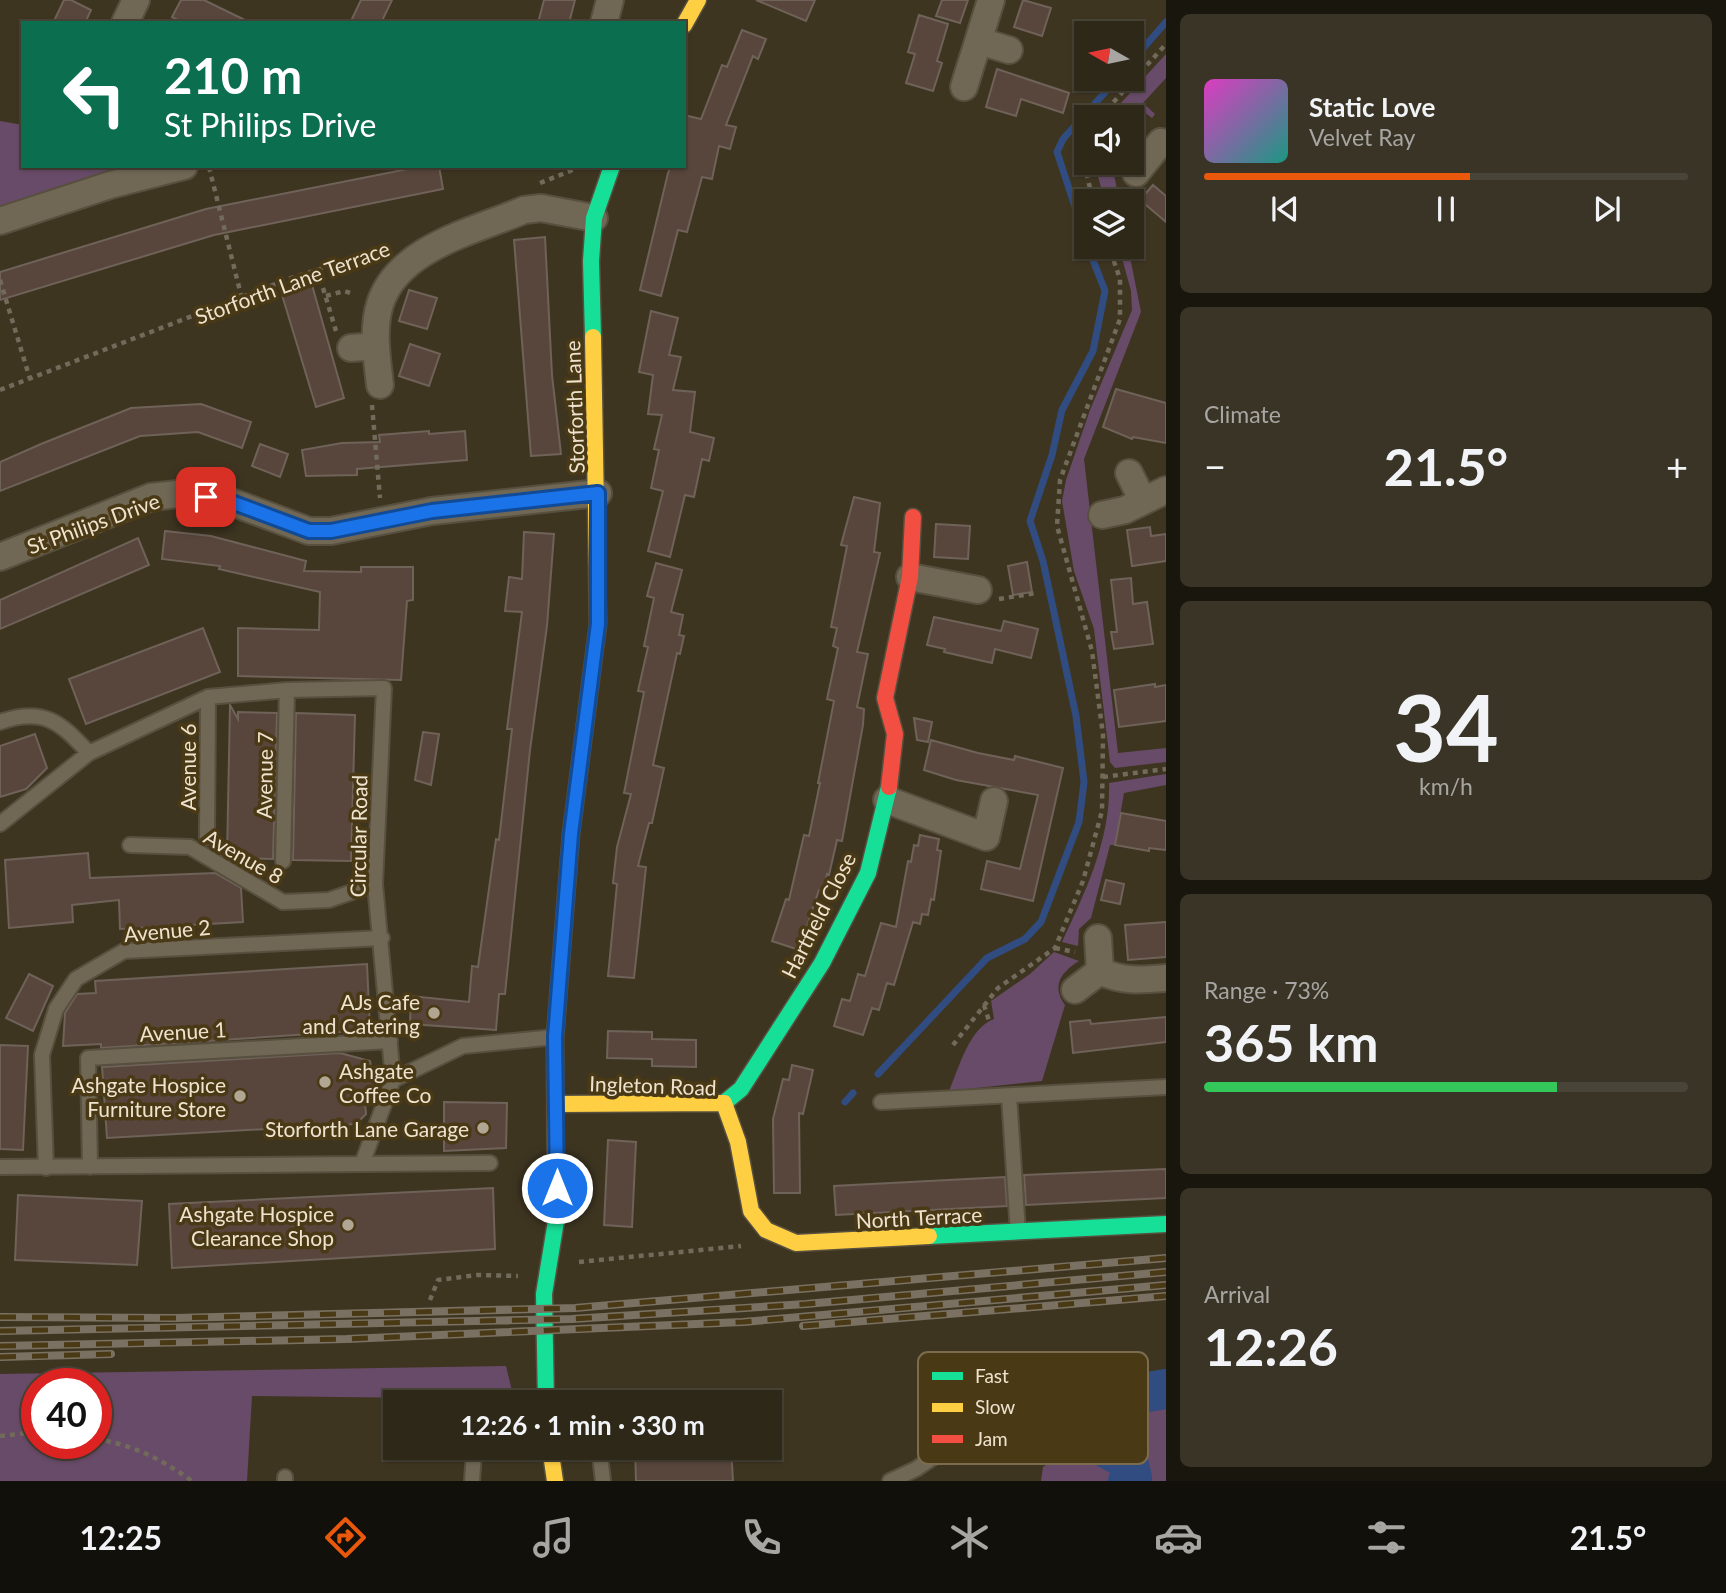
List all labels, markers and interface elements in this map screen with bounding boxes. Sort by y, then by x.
north arrow [1074,21,1144,91]
map controls [1074,21,1144,259]
text: 210 m [164,46,302,104]
icon: left [49,49,140,140]
text: Static Love [1309,91,1436,123]
text: St Philips Drive [164,105,376,144]
button: sound [1074,105,1144,175]
text: Velvet Ray [1309,123,1415,151]
button: layers [1074,189,1144,259]
icon: previous [1266,190,1304,228]
icon: pause [1427,190,1465,228]
icon: next [1588,190,1626,228]
street label: Storforth Lane Terrace [191,235,393,329]
street label: Storforth Lane [559,340,589,474]
text: Climate [1204,400,1281,428]
text: 21.5° [1384,435,1508,497]
text: − [1204,443,1226,489]
text: + [1666,443,1688,489]
pin [176,467,236,527]
icon: arrive [187,478,225,516]
street label: St Philips Drive [23,487,163,559]
text: 34 [1393,672,1499,781]
street label: Avenue 6 [175,723,200,811]
street label: Avenue 7 [251,731,277,819]
text: km/h [1419,772,1473,800]
street label: Circular Road [344,775,372,897]
street label: Avenue 8 [200,823,288,889]
street label: Hartfield Close [776,848,860,982]
street label: Avenue 2 [123,914,211,946]
text: Range · 73% [1204,976,1329,1004]
place label: AJs Cafe and Catering [302,989,420,1038]
marker: AJs Cafe and Catering [426,1005,442,1021]
text: 365 km [1204,1011,1378,1073]
street label: Avenue 1 [139,1016,227,1046]
place label: Ashgate Coffee Co [339,1058,431,1107]
street label: Ingleton Road [589,1070,717,1100]
place label: Ashgate Hospice Furniture Store [71,1072,226,1121]
marker: Ashgate Coffee Co [317,1074,333,1090]
marker: Ashgate Hospice Furniture Store [232,1088,248,1104]
place label: Storforth Lane Garage [265,1116,469,1141]
marker: Storforth Lane Garage [475,1120,491,1136]
position arrow [520,1151,594,1225]
place label: Ashgate Hospice Clearance Shop [179,1201,334,1250]
street label: North Terrace [855,1201,983,1233]
marker: Ashgate Hospice Clearance Shop [340,1217,356,1233]
text: Arrival [1204,1280,1270,1308]
text: 12:26 [1204,1315,1338,1377]
legend [918,1352,1148,1464]
text: Fast [975,1364,1009,1387]
speed limit sign: 40 [21,1368,112,1459]
text: Slow [975,1395,1015,1418]
text: 12:26 · 1 min · 330 m [460,1409,705,1441]
text: Jam [975,1427,1008,1450]
icon: directions [321,1513,370,1562]
icon: music [529,1513,578,1562]
icon: phone [737,1513,786,1562]
icon: climate [945,1513,994,1562]
icon: car [1154,1513,1203,1562]
icon: filters [1362,1513,1411,1562]
text: 12:25 [80,1518,162,1557]
text: 21.5° [1570,1518,1646,1557]

